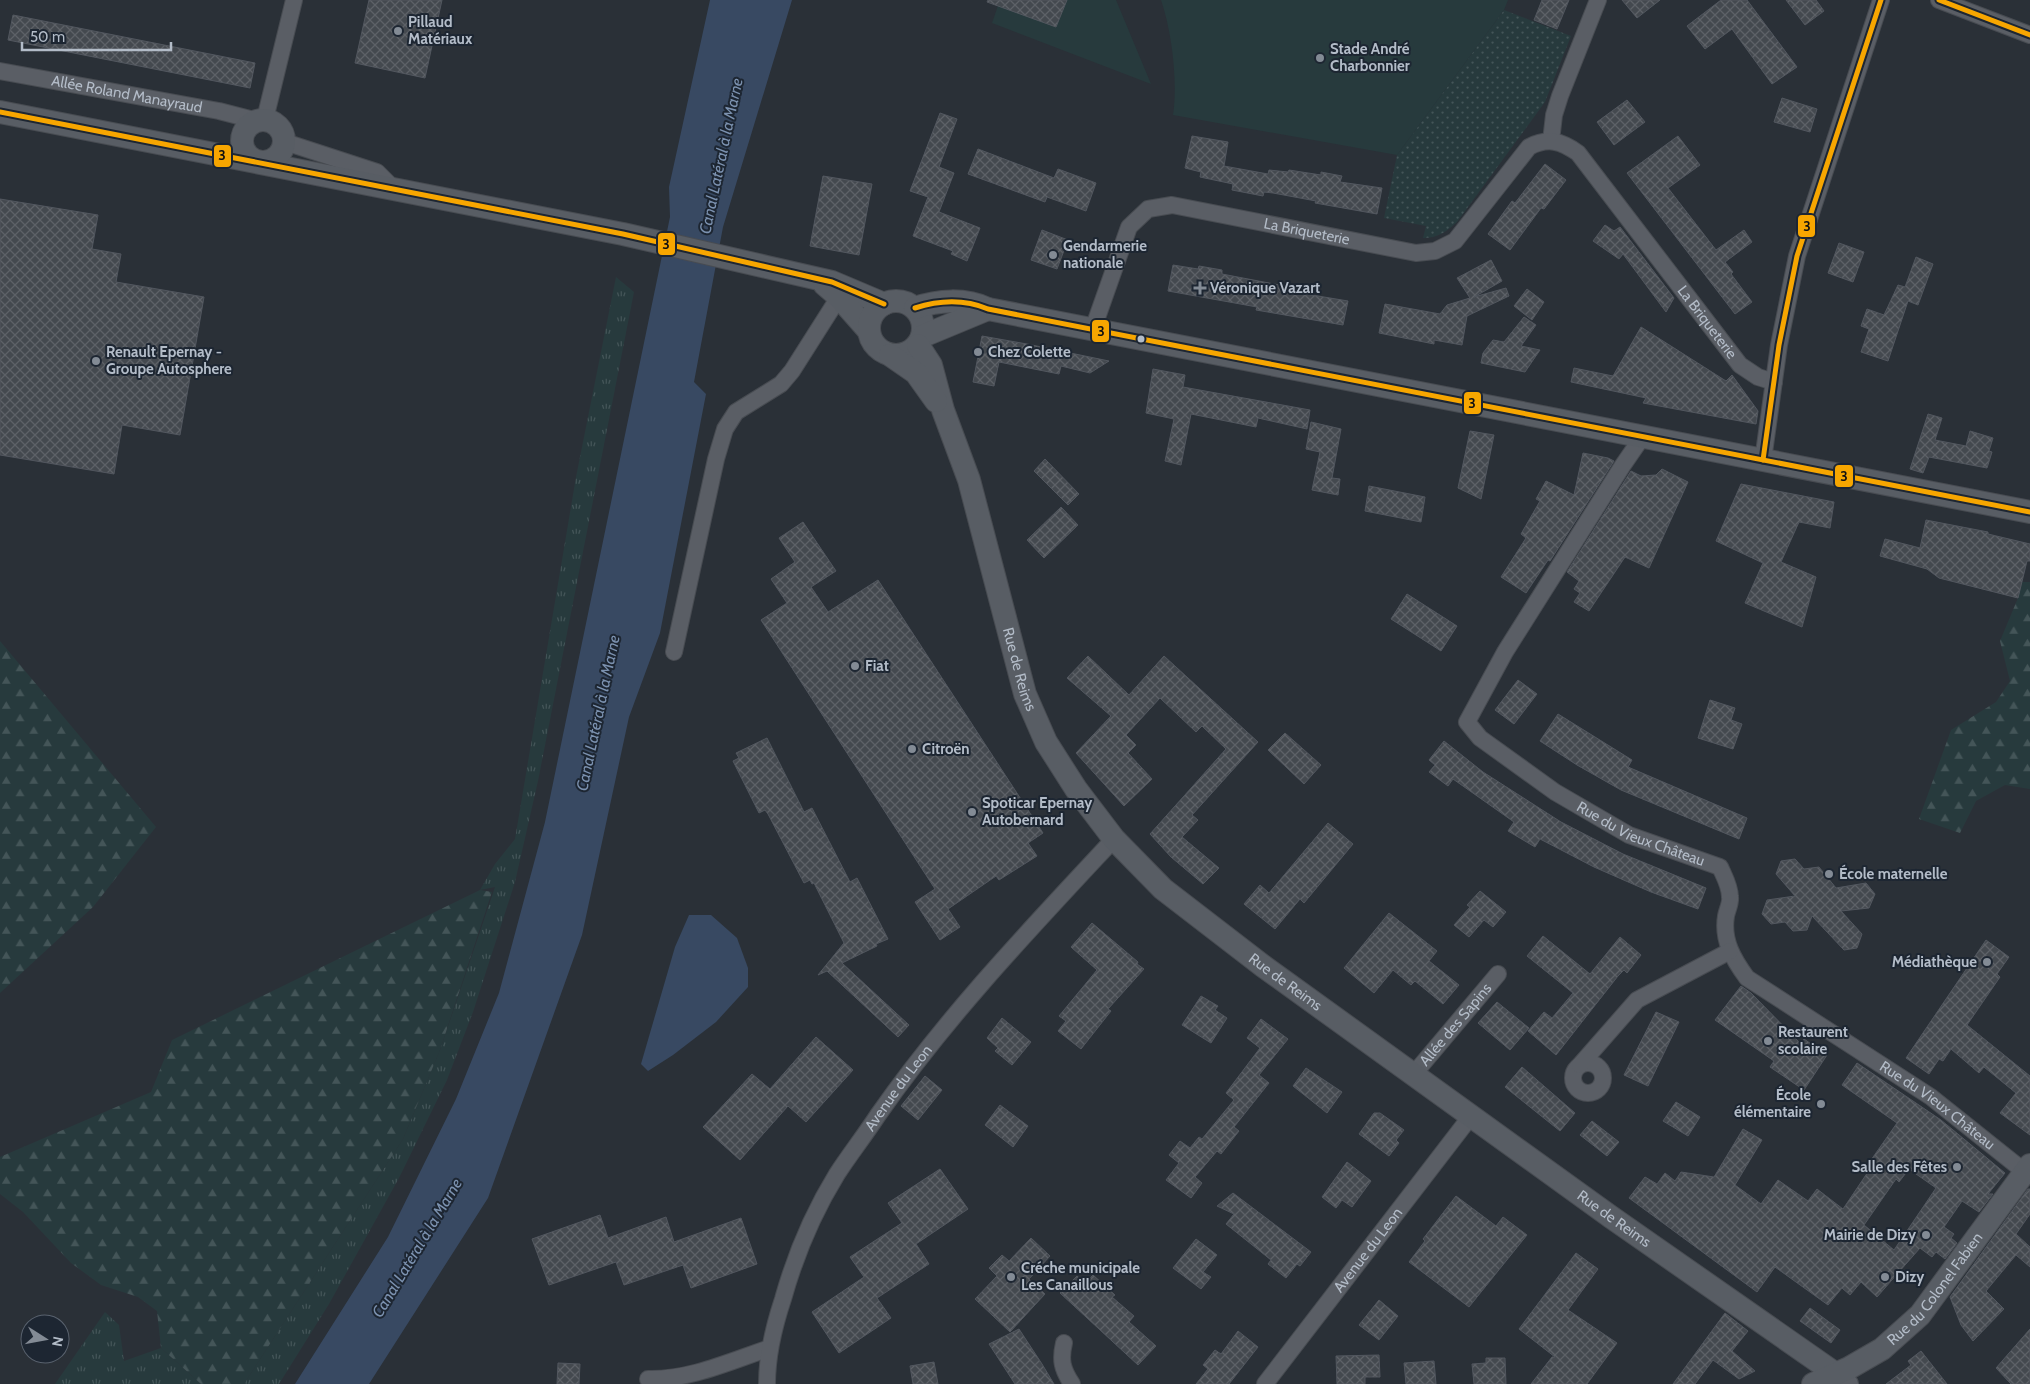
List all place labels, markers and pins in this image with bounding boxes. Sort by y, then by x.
place label: Pillaud Matériaux [408,13,473,48]
marker: Pillaud Matériaux [392,25,404,37]
place label: Stade André Charbonnier [1330,40,1410,75]
marker: Stade André Charbonnier [1314,52,1326,64]
place label: Gendarmerie nationale [1063,237,1147,272]
marker: Gendarmerie nationale [1047,249,1059,261]
place label: Véronique Vazart [1210,279,1320,297]
marker: Véronique Vazart [1194,282,1206,294]
unlabelled marker [1136,334,1146,344]
place label: Renault Epernay - Groupe Autosphere [106,343,232,378]
place label: Chez Colette [988,343,1071,361]
marker: Chez Colette [972,346,984,358]
marker: Renault Epernay - Groupe Autosphere [90,355,102,367]
place label: Fiat [865,657,889,675]
marker: Fiat [849,660,861,672]
place label: Citroën [922,740,970,758]
marker: Citroën [906,743,918,755]
place label: Spoticar Epernay Autobernard [982,794,1093,829]
marker: Spoticar Epernay Autobernard [966,806,978,818]
place label: École maternelle [1839,864,1948,883]
marker: École maternelle [1823,868,1835,880]
place label: Médiathèque [1892,953,1977,971]
marker: Médiathèque [1981,956,1993,968]
place label: Restaurent scolaire [1778,1023,1848,1058]
marker: Restaurent scolaire [1762,1035,1774,1047]
place label: École élémentaire [1734,1085,1811,1121]
marker: École élémentaire [1815,1098,1827,1110]
place label: Salle des Fêtes [1852,1158,1947,1176]
marker: Salle des Fêtes [1951,1161,1963,1173]
place label: Mairie de Dizy [1824,1226,1917,1244]
marker: Mairie de Dizy [1920,1229,1932,1241]
place label: Créche municipale Les Canaillous [1021,1259,1140,1294]
place label: Dizy [1895,1268,1925,1286]
marker: Créche municipale Les Canaillous [1005,1271,1017,1283]
marker: Dizy [1879,1271,1891,1283]

